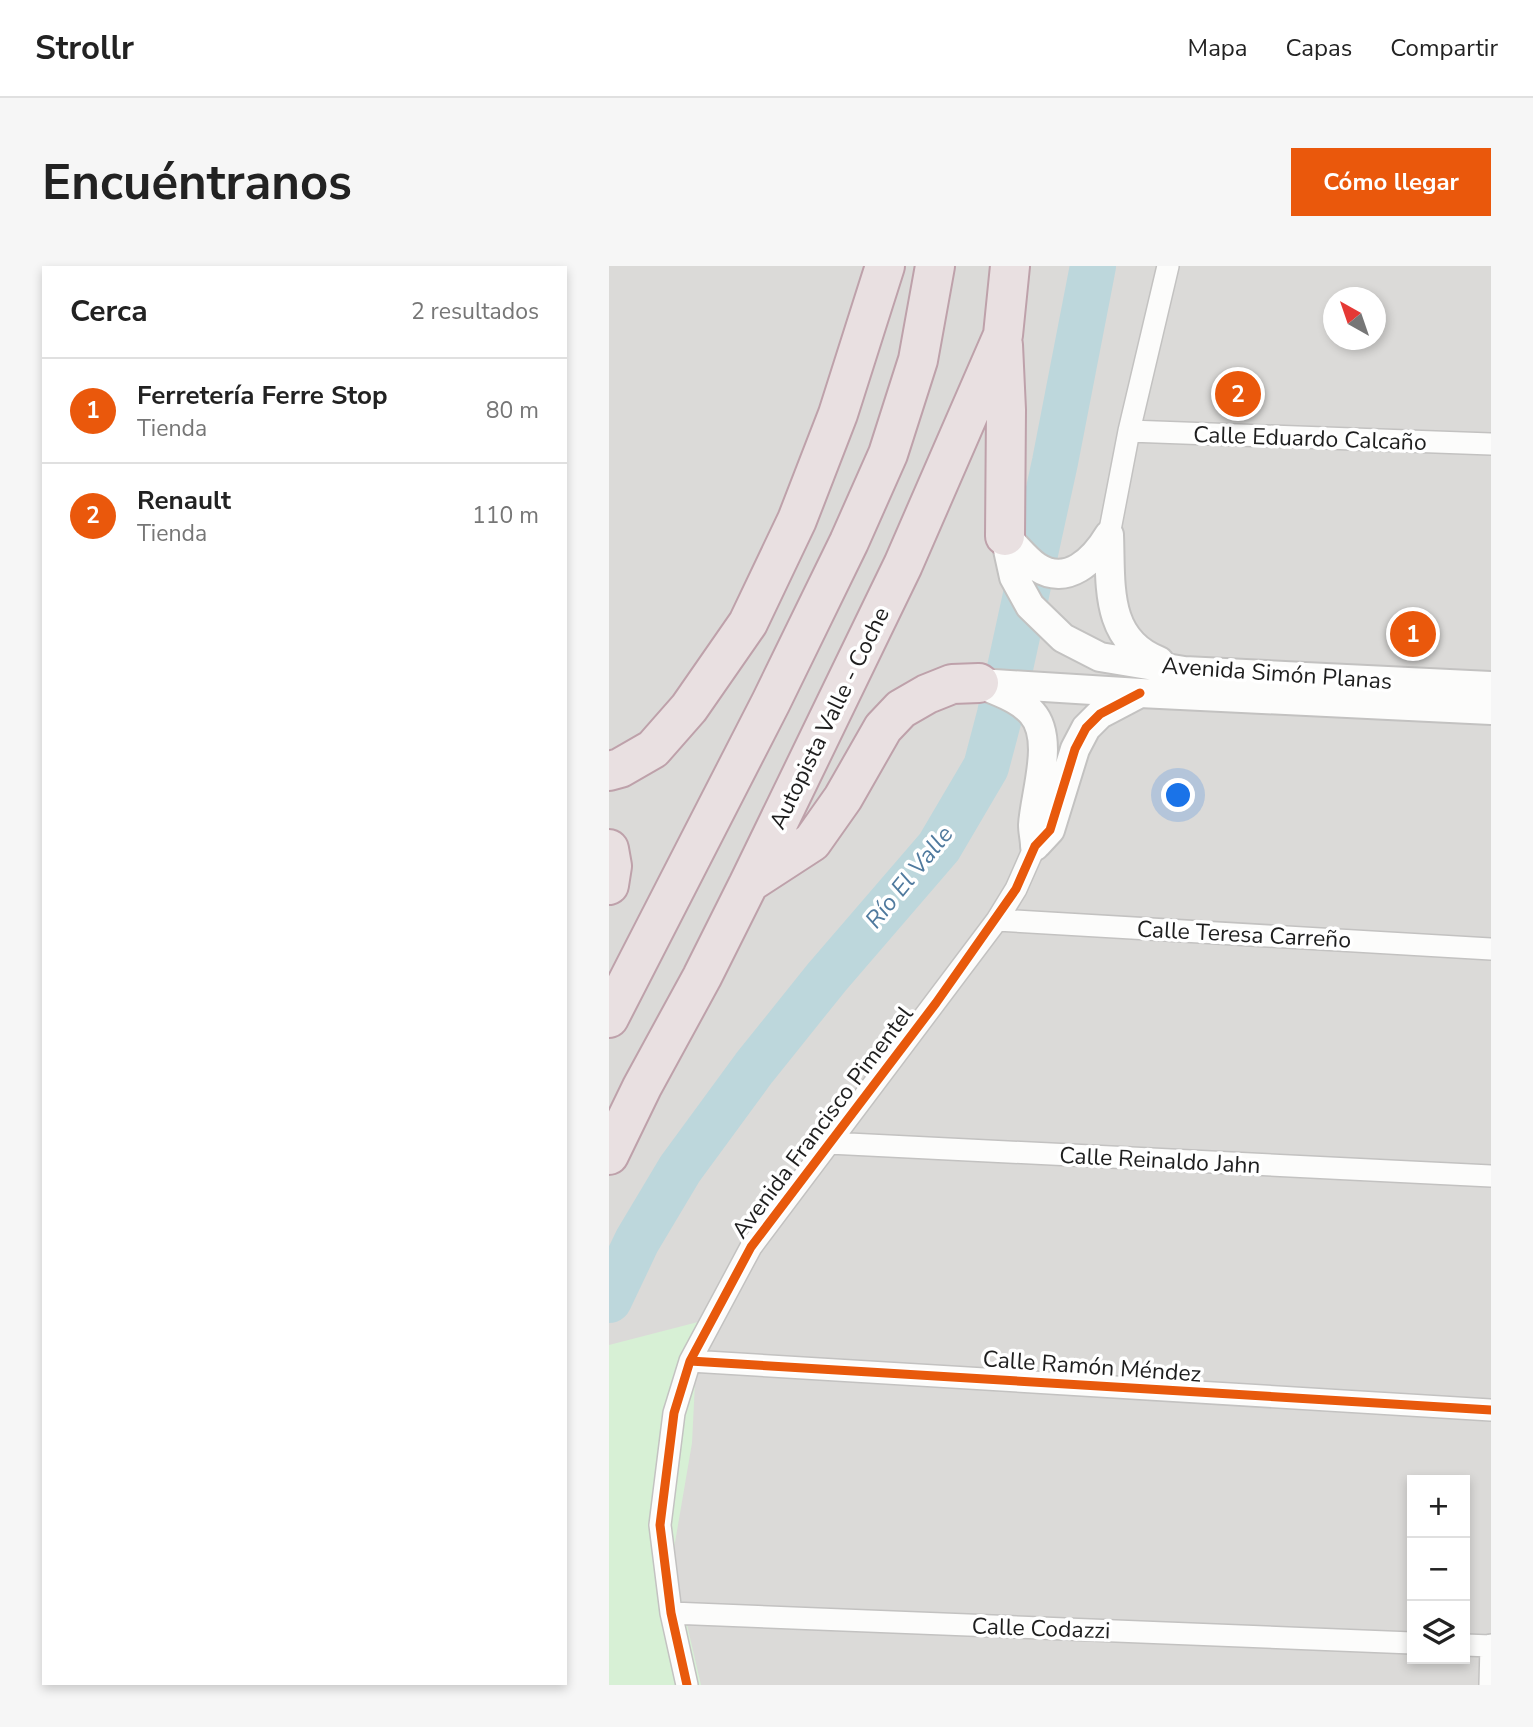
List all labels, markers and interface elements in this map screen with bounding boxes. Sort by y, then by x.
text: Strollr [35,26,134,71]
text: Mapa [1188,32,1248,64]
text: Capas [1286,32,1352,64]
text: Compartir [1390,32,1498,64]
button: Cómo llegar [1291,148,1491,216]
text: Encuéntranos [42,149,352,216]
north arrow [1323,287,1386,350]
text: Cerca [70,291,148,332]
text: 2 resultados [411,296,539,327]
pin: 2 [1215,368,1261,420]
text: Ferretería Ferre Stop [137,378,388,413]
text: 1 [86,395,100,426]
text: 80 m [486,395,539,426]
text: Tienda [137,413,207,444]
street label: Calle Eduardo Calcaño [1193,419,1427,458]
text: Renault [137,483,231,518]
text: 2 [86,500,100,531]
text: 110 m [472,500,539,531]
text: Tienda [137,518,207,549]
street label: Autopista Valle - Coche [762,602,897,835]
pin: 1 [1390,608,1436,660]
street label: Avenida Simón Planas [1161,650,1393,697]
your location [1161,778,1195,812]
water label: Río El Valle [858,819,960,935]
street label: Calle Teresa Carreño [1136,913,1352,956]
street label: Avenida Francisco Pimentel [725,1000,920,1245]
street label: Calle Reinaldo Jahn [1059,1140,1261,1181]
street label: Calle Ramón Méndez [982,1343,1202,1390]
map controls [1407,1475,1470,1664]
button: + [1407,1475,1470,1538]
button: − [1407,1538,1470,1601]
button: layers [1407,1601,1470,1664]
street label: Calle Codazzi [971,1611,1111,1646]

